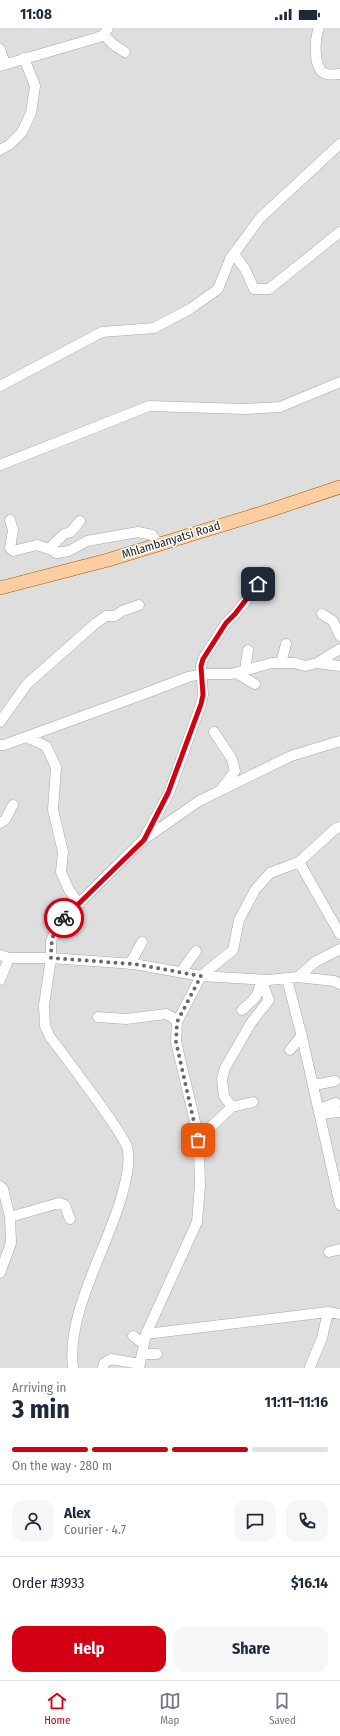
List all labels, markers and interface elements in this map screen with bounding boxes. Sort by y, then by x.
text: 11:08 [20,5,52,23]
street label: Mhlambanyatsi Road [120,518,222,562]
pin [241,567,275,601]
icon: home [247,573,269,595]
courier [44,898,84,938]
icon: bike [53,907,75,929]
pin [181,1123,215,1157]
icon: bag [187,1129,209,1151]
text: Arriving in [12,1380,66,1395]
text: 11:11–11:16 [265,1393,328,1411]
text: 3 min [12,1394,70,1425]
text: On the way · 280 m [12,1458,112,1473]
button: person [12,1500,54,1542]
button: chat [234,1500,276,1542]
button: phone [286,1500,328,1542]
text: Alex [64,1504,91,1522]
text: Courier · 4.7 [64,1522,126,1537]
text: Order #3933 [12,1574,85,1592]
text: $16.14 [291,1574,328,1592]
button: Help [12,1626,166,1672]
button: Share [174,1626,328,1672]
tab: Home [44,1690,70,1727]
tab: Map [159,1690,181,1727]
tab: Saved [269,1690,296,1727]

